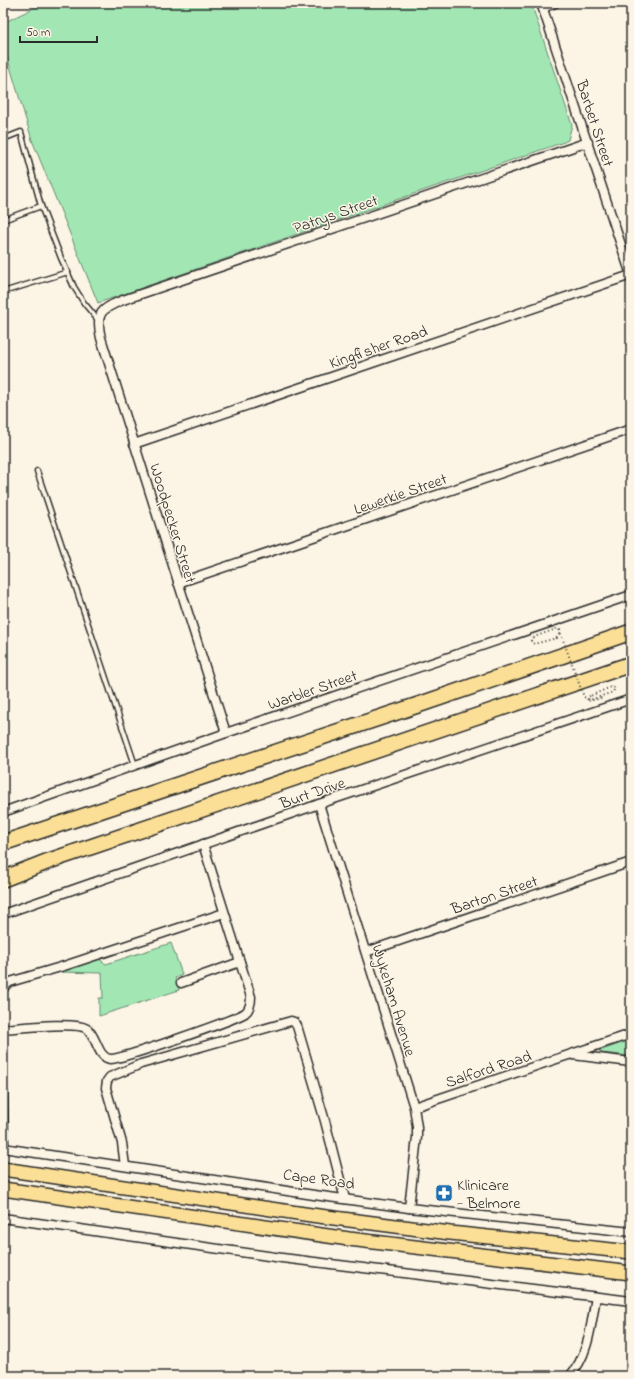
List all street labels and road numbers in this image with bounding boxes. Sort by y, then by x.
street label: Barbet Street [569,76,620,171]
street label: Patrys Street [290,189,382,241]
street label: Kingfisher Road [326,320,431,376]
street label: Woodpecker Street [142,461,202,587]
street label: Lewerkie Street [351,468,451,522]
street label: Warbler Street [265,664,361,717]
street label: Burt Drive [276,771,349,817]
street label: Barton Street [447,870,542,922]
street label: Wykeham Avenue [365,942,422,1060]
street label: Salford Road [443,1045,535,1095]
street label: Cape Road [281,1163,356,1197]

